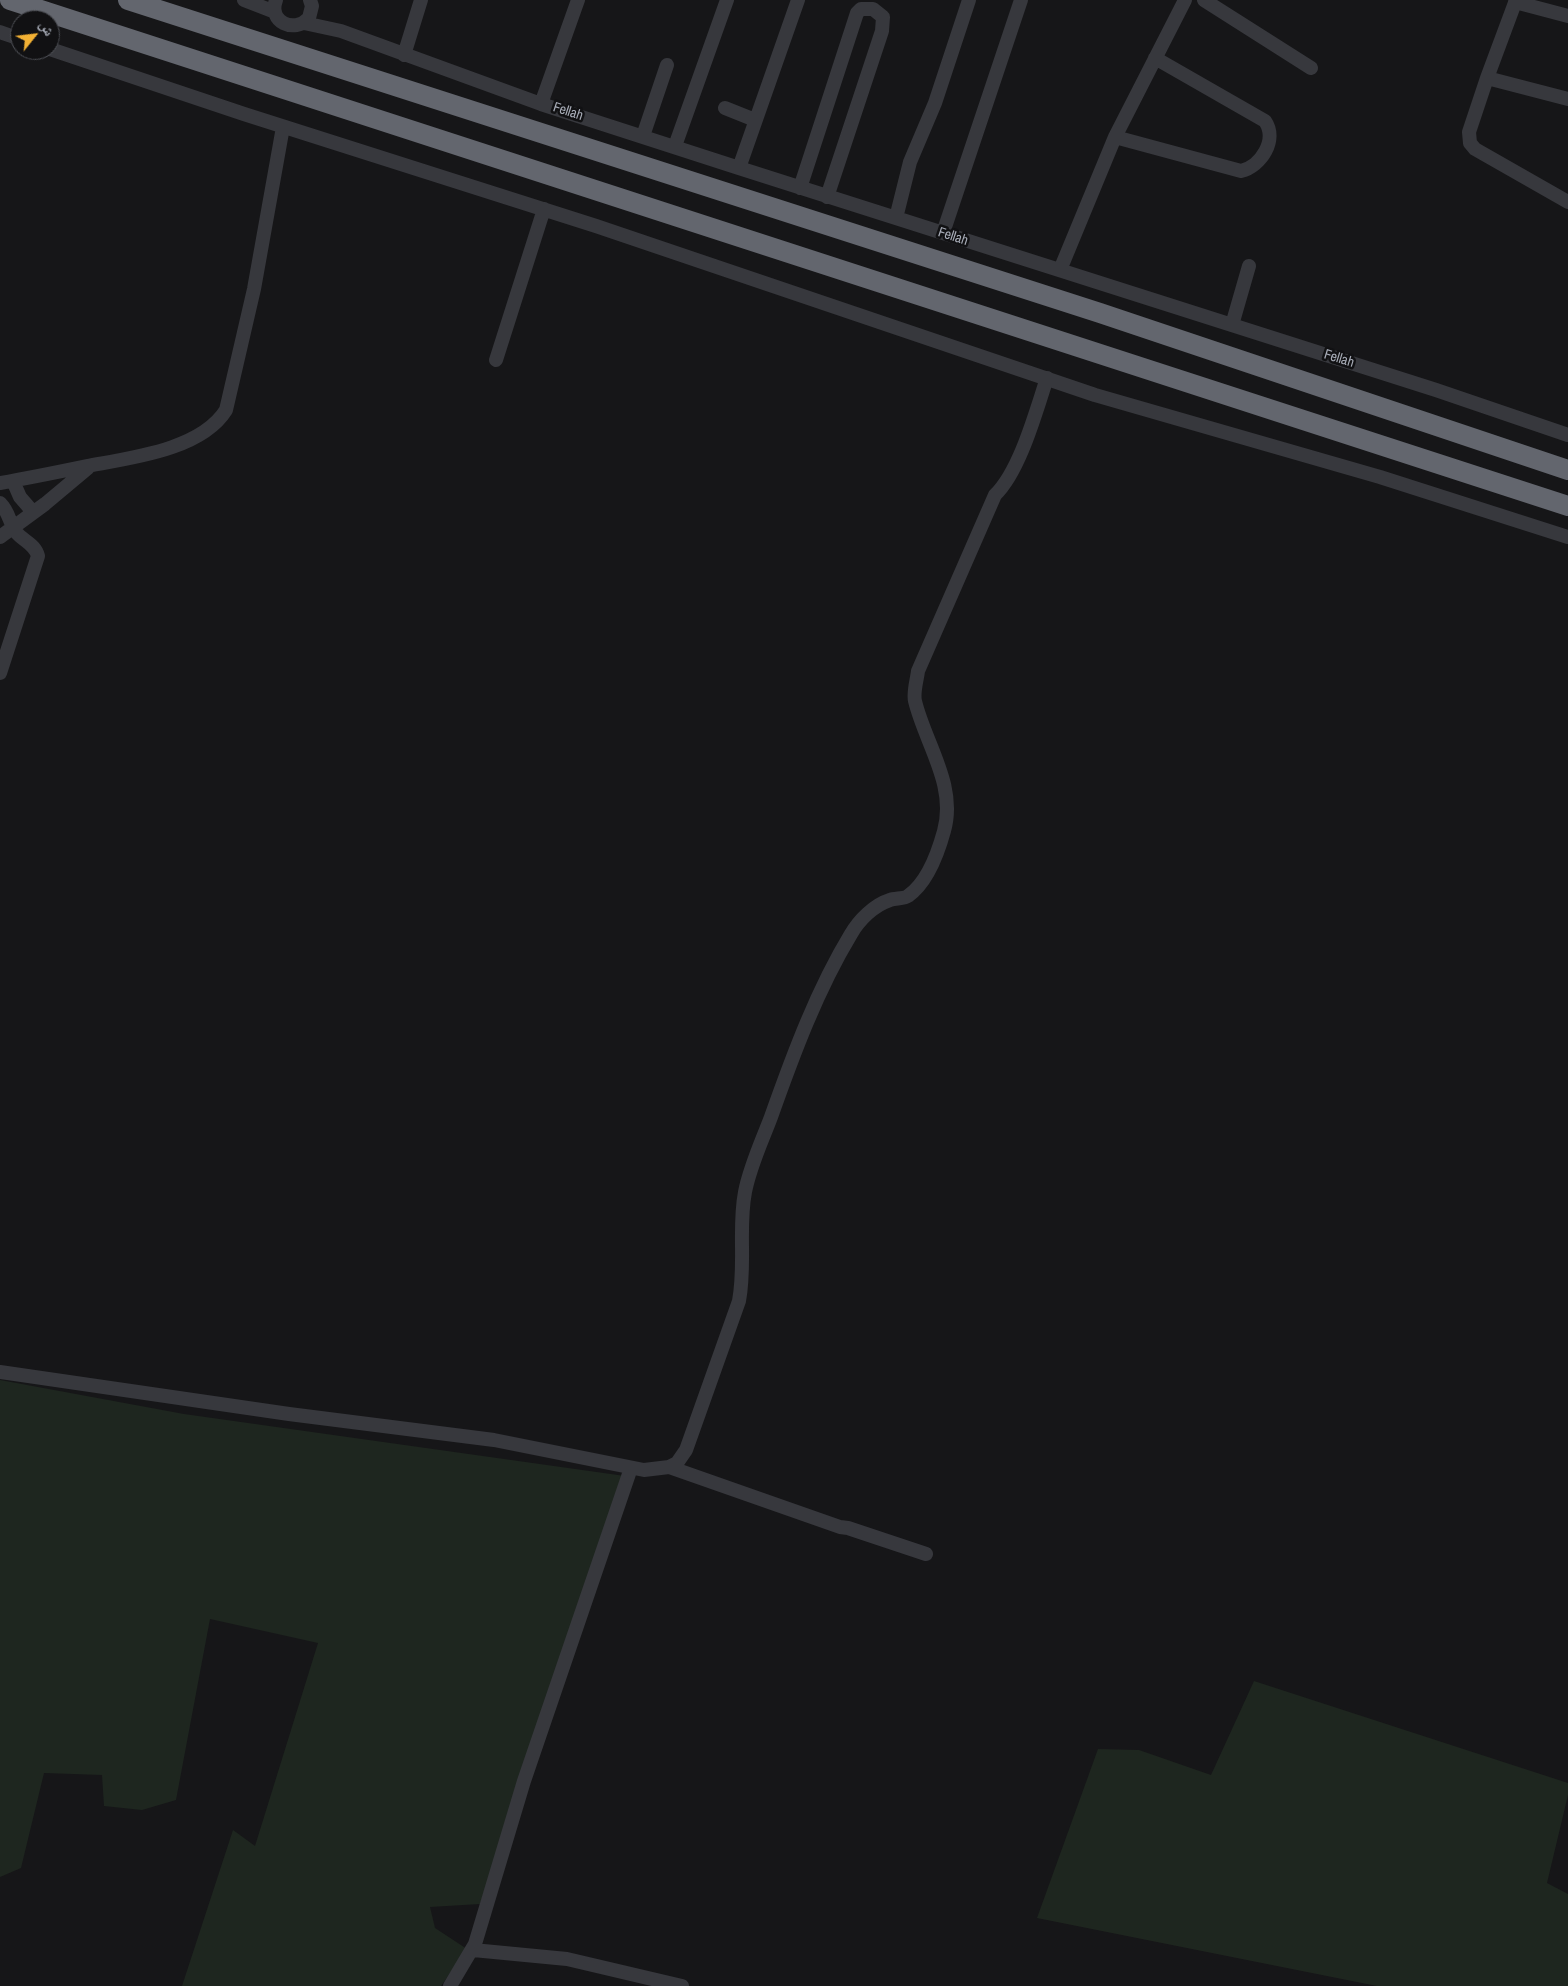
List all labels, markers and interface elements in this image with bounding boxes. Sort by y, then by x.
north arrow [10,10,60,60]
text: ش [36,17,59,39]
street label: Fellah [551,99,585,125]
street label: Fellah [936,224,970,250]
street label: Fellah [1322,346,1356,372]

